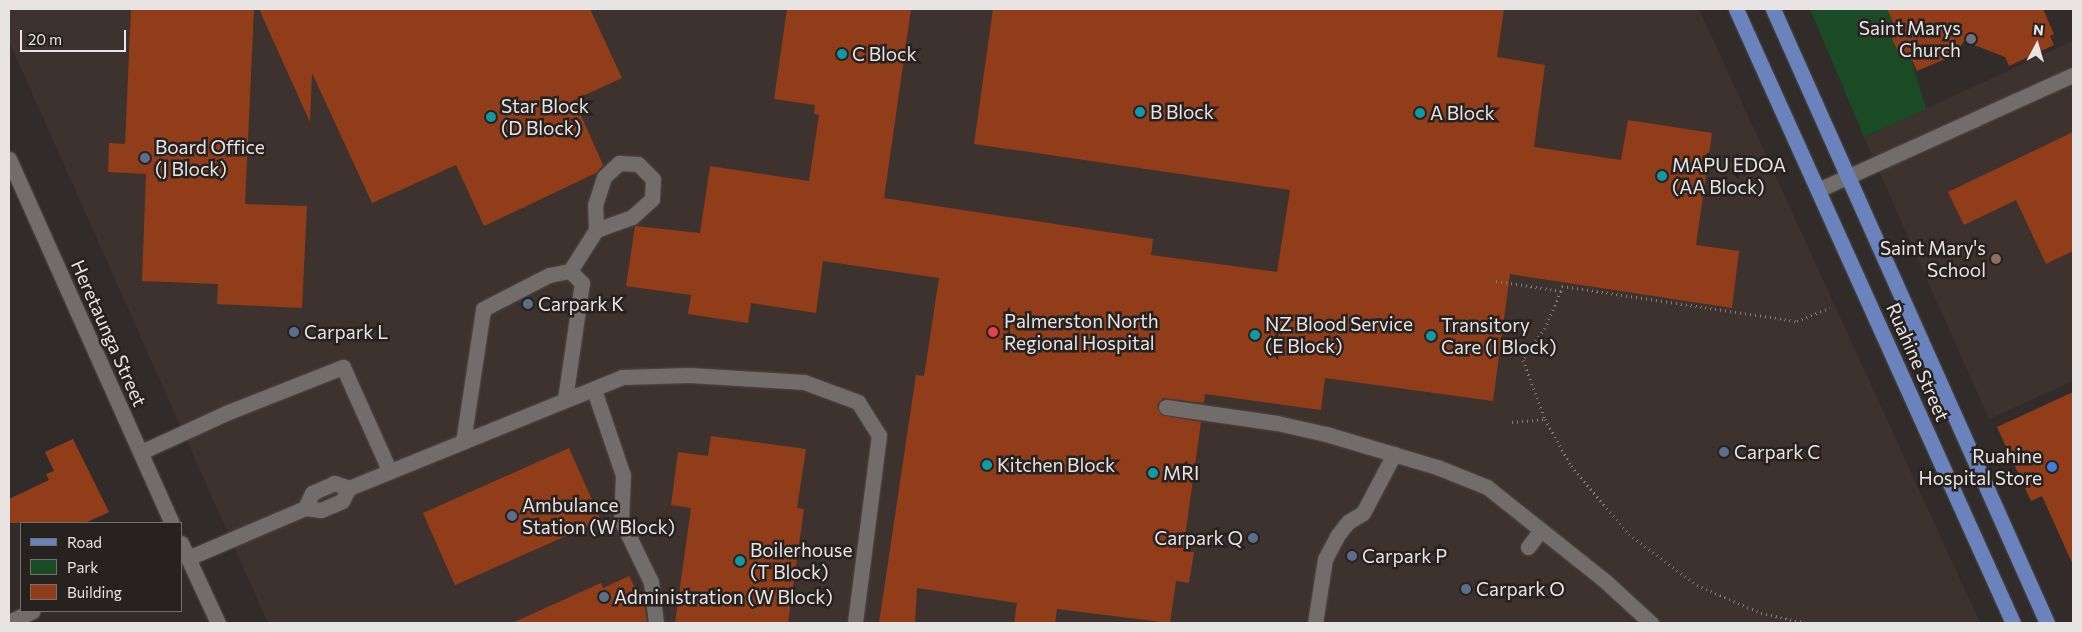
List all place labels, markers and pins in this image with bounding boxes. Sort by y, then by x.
place label: Saint Marys Church [1859,17,1961,61]
marker: Saint Marys Church [1965,33,1977,45]
place label: C Block [852,43,917,65]
marker: C Block [836,48,848,60]
place label: Star Block (D Block) [501,95,589,139]
place label: B Block [1150,101,1214,123]
place label: A Block [1430,102,1495,124]
marker: B Block [1134,106,1146,118]
marker: A Block [1414,107,1426,119]
marker: Star Block (D Block) [485,111,497,123]
place label: Board Office (J Block) [155,136,265,180]
marker: Board Office (J Block) [139,152,151,164]
place label: MAPU EDOA (AA Block) [1672,154,1786,198]
marker: MAPU EDOA (AA Block) [1656,170,1668,182]
place label: Saint Mary's School [1880,237,1986,281]
marker: Saint Mary's School [1990,253,2002,265]
place label: Carpark K [538,293,624,315]
marker: Carpark K [522,298,534,310]
place label: Palmerston North Regional Hospital [1004,310,1159,354]
place label: NZ Blood Service (E Block) [1265,313,1413,357]
place label: Transitory Care (I Block) [1441,314,1557,358]
place label: Carpark L [304,321,388,343]
marker: Palmerston North Regional Hospital [986,325,1000,339]
marker: Carpark L [288,326,300,338]
marker: NZ Blood Service (E Block) [1249,329,1261,341]
marker: Transitory Care (I Block) [1425,330,1437,342]
place label: Carpark C [1734,441,1820,463]
place label: Ruahine Hospital Store [1918,445,2042,489]
marker: Carpark C [1718,446,1730,458]
place label: Kitchen Block [997,454,1115,476]
marker: Kitchen Block [981,459,993,471]
marker: Ruahine Hospital Store [2046,461,2058,473]
place label: MRI [1163,462,1199,484]
marker: MRI [1147,467,1159,479]
place label: Ambulance Station (W Block) [522,494,675,538]
marker: Ambulance Station (W Block) [506,510,518,522]
place label: Carpark Q [1154,527,1243,549]
marker: Carpark Q [1247,532,1259,544]
place label: Boilerhouse (T Block) [750,539,852,583]
place label: Carpark P [1362,545,1447,567]
marker: Carpark P [1346,550,1358,562]
marker: Boilerhouse (T Block) [734,555,746,567]
place label: Carpark O [1476,578,1565,600]
marker: Carpark O [1460,583,1472,595]
place label: Administration (W Block) [614,586,833,608]
marker: Administration (W Block) [598,591,610,603]

